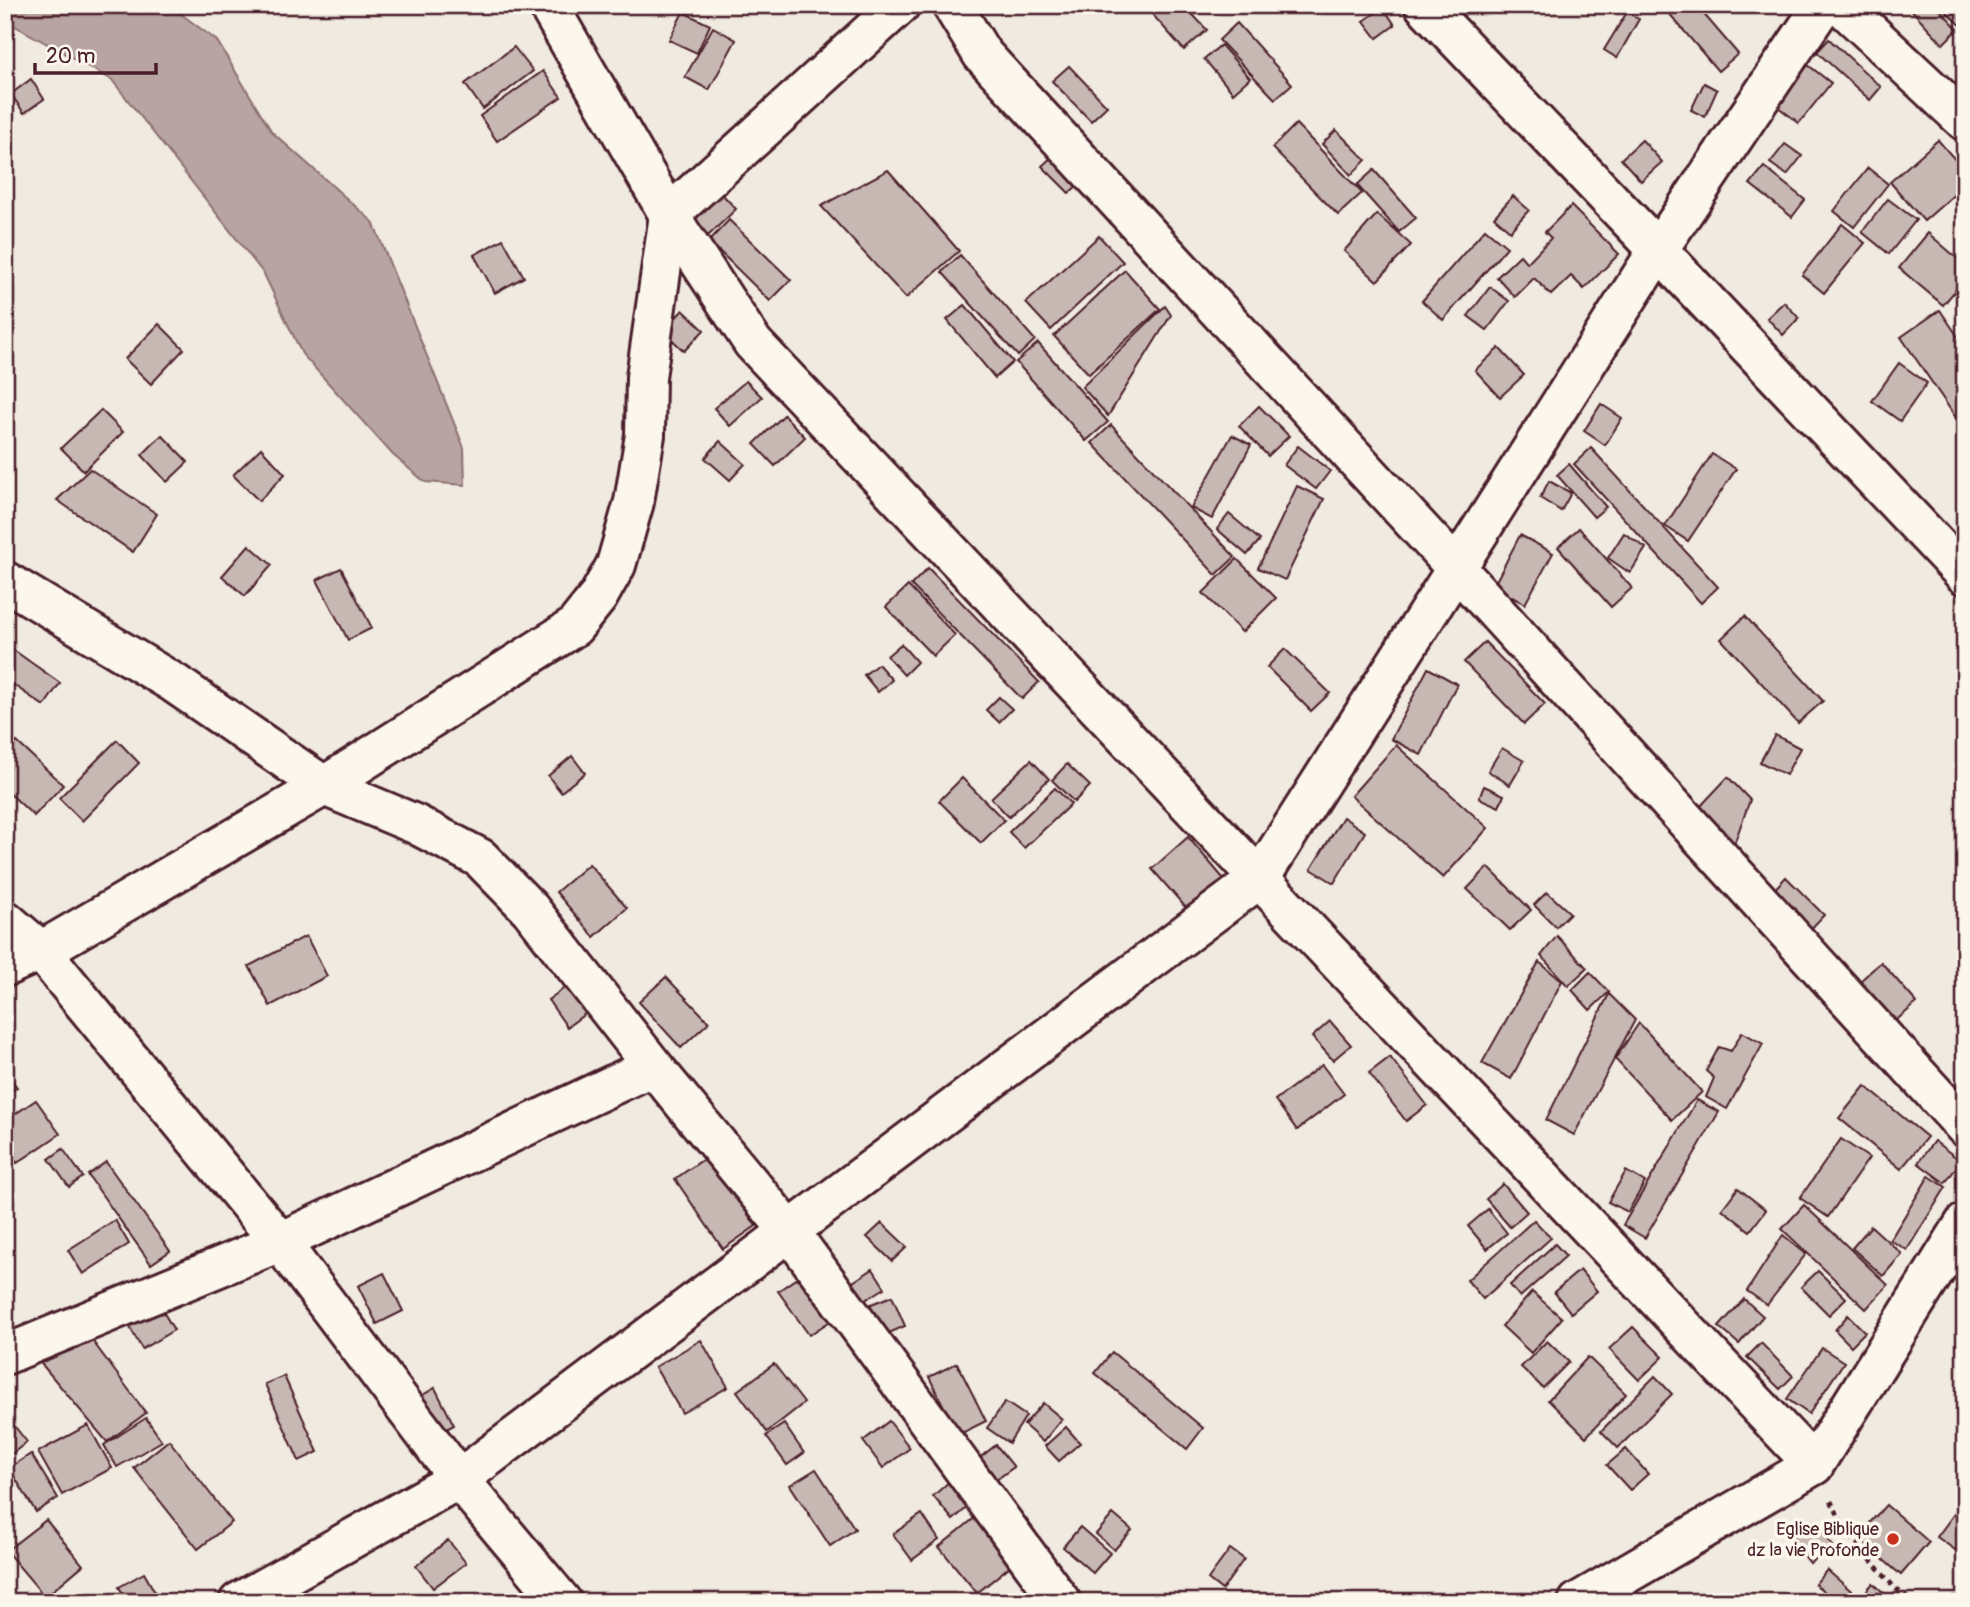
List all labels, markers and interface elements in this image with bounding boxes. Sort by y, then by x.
scale bar [35,32,156,76]
text: 20 m [46,43,95,70]
place label: Eglise Biblique dz la vie Profonde [1747,1518,1879,1562]
marker: Eglise Biblique dz la vie Profonde [1885,1531,1901,1547]

